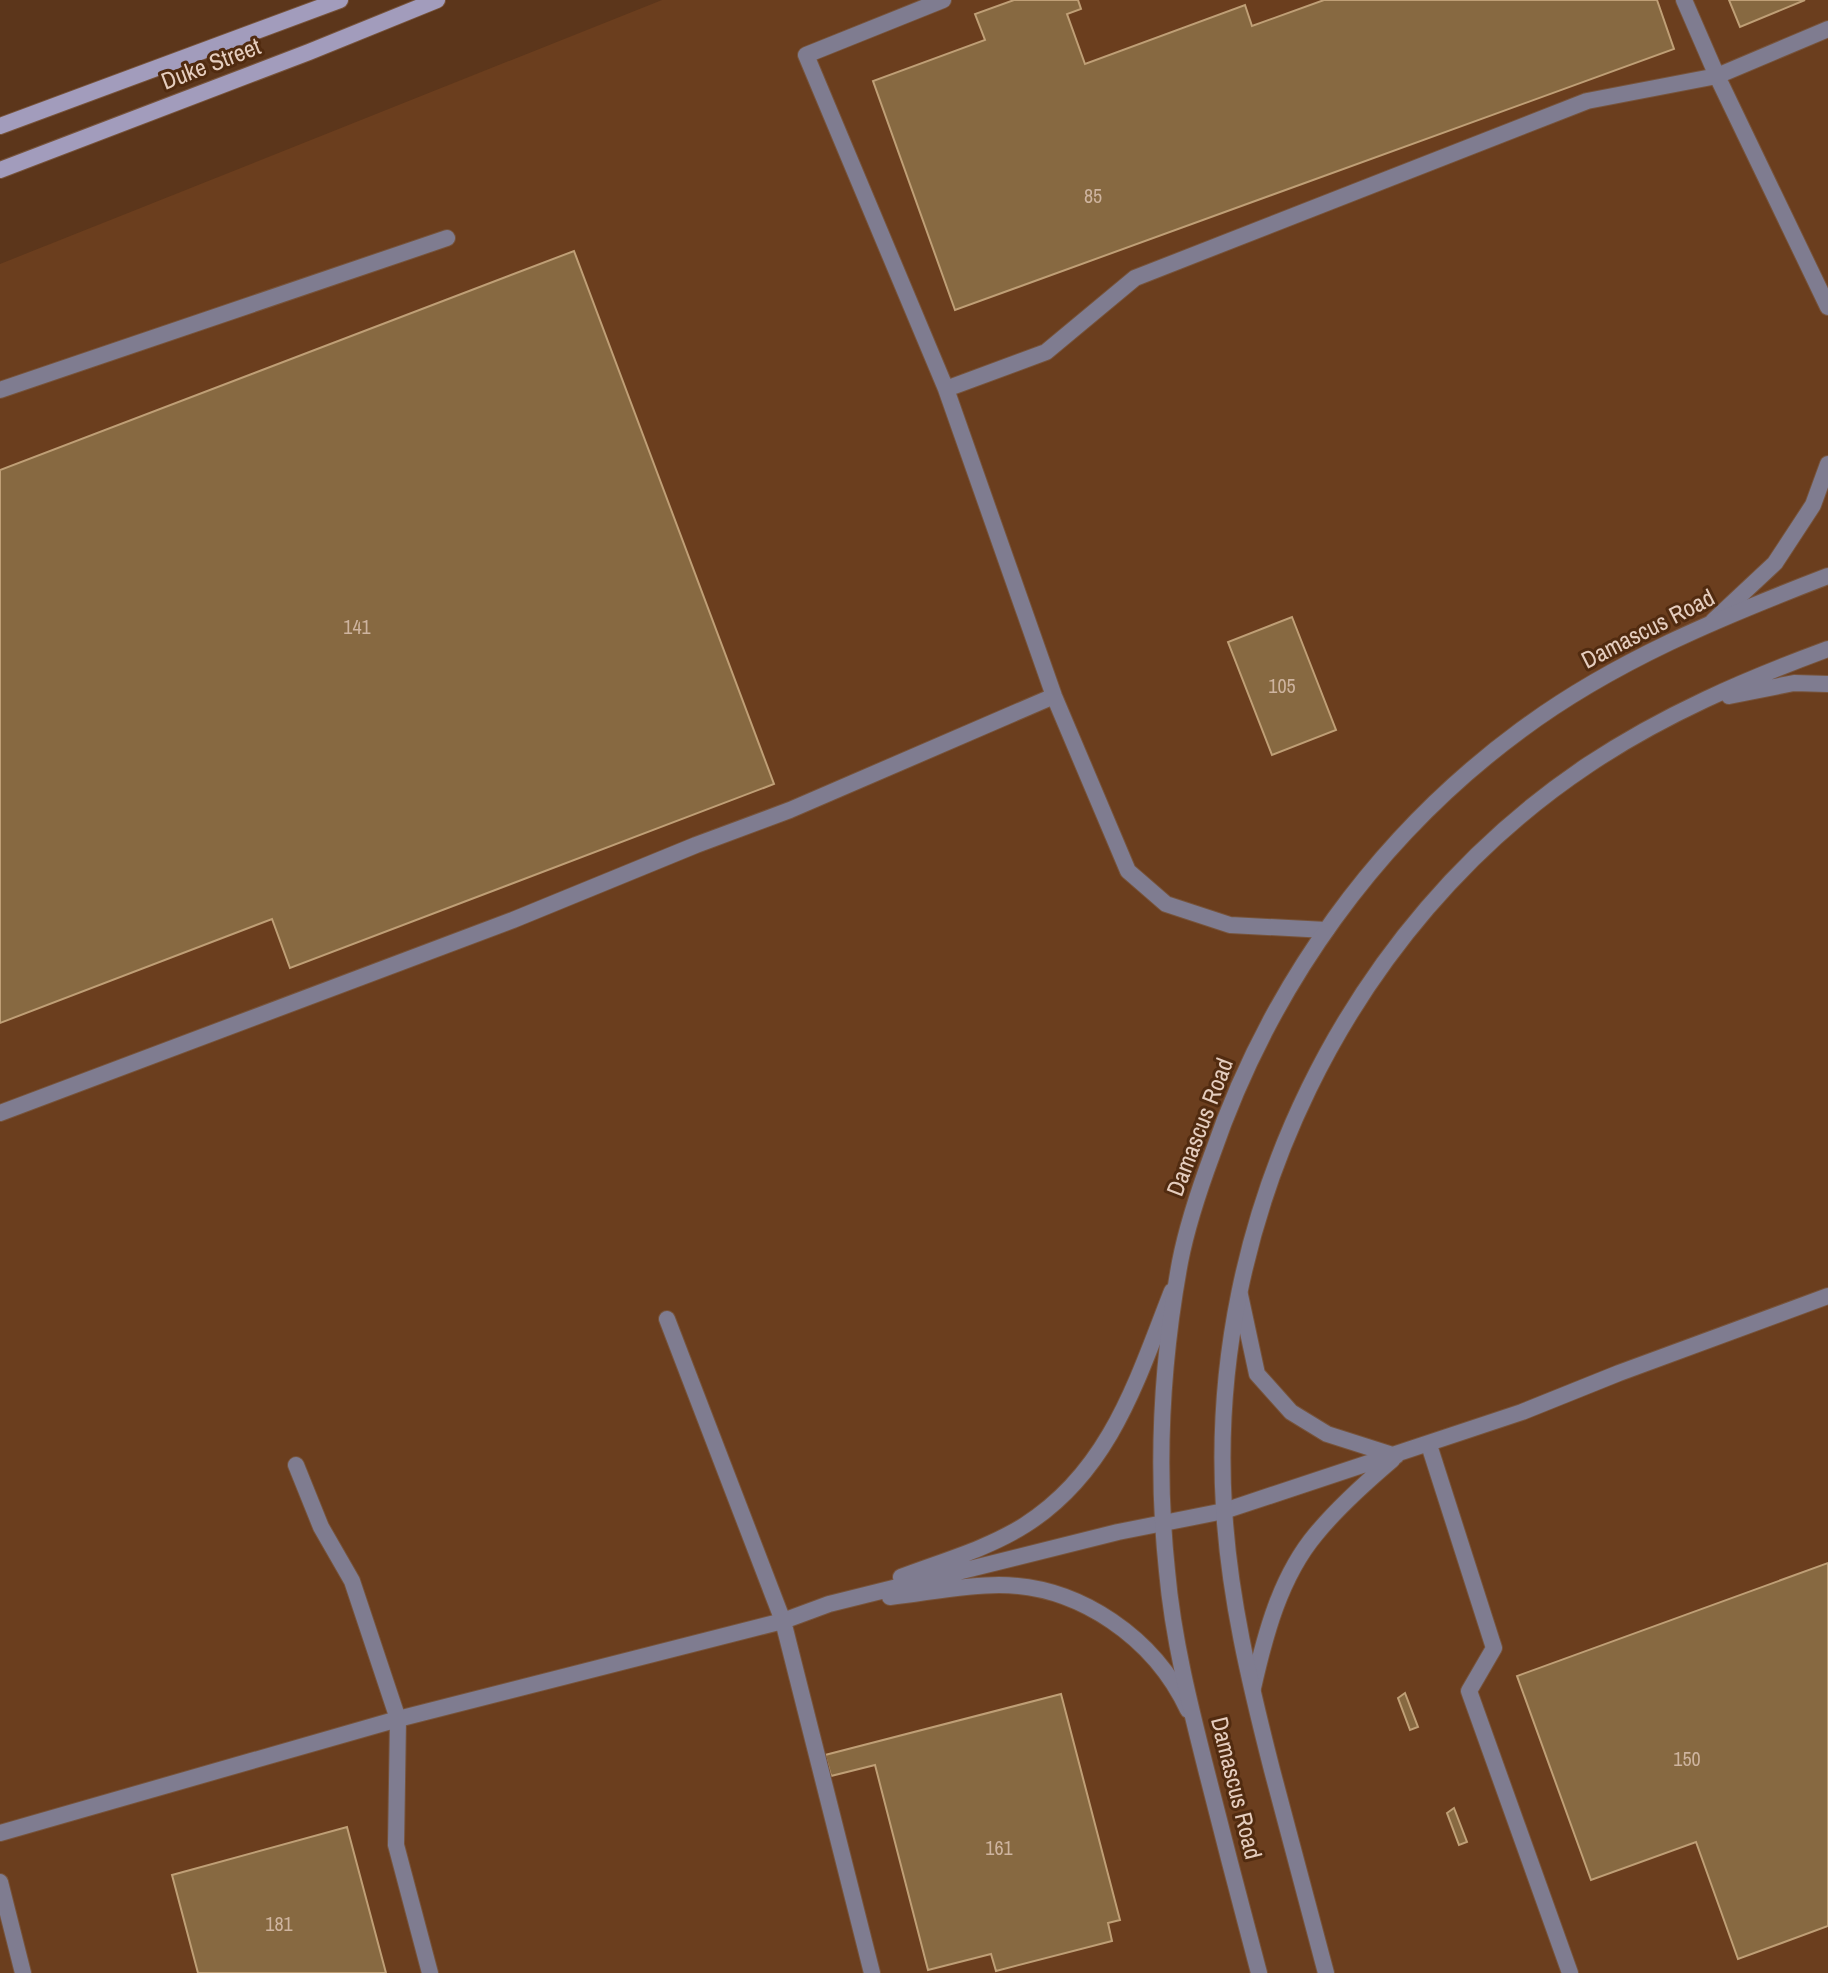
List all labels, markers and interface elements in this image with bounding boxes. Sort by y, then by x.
street label: Duke Street [156,29,265,97]
house number: 85 [1084,182,1102,209]
street label: Damascus Road [1575,581,1720,675]
house number: 141 [343,613,371,640]
house number: 105 [1268,672,1296,699]
street label: Damascus Road [1158,1053,1240,1200]
street label: Damascus Road [1204,1713,1270,1862]
house number: 150 [1673,1745,1701,1772]
house number: 161 [985,1834,1013,1861]
house number: 181 [265,1910,293,1937]

